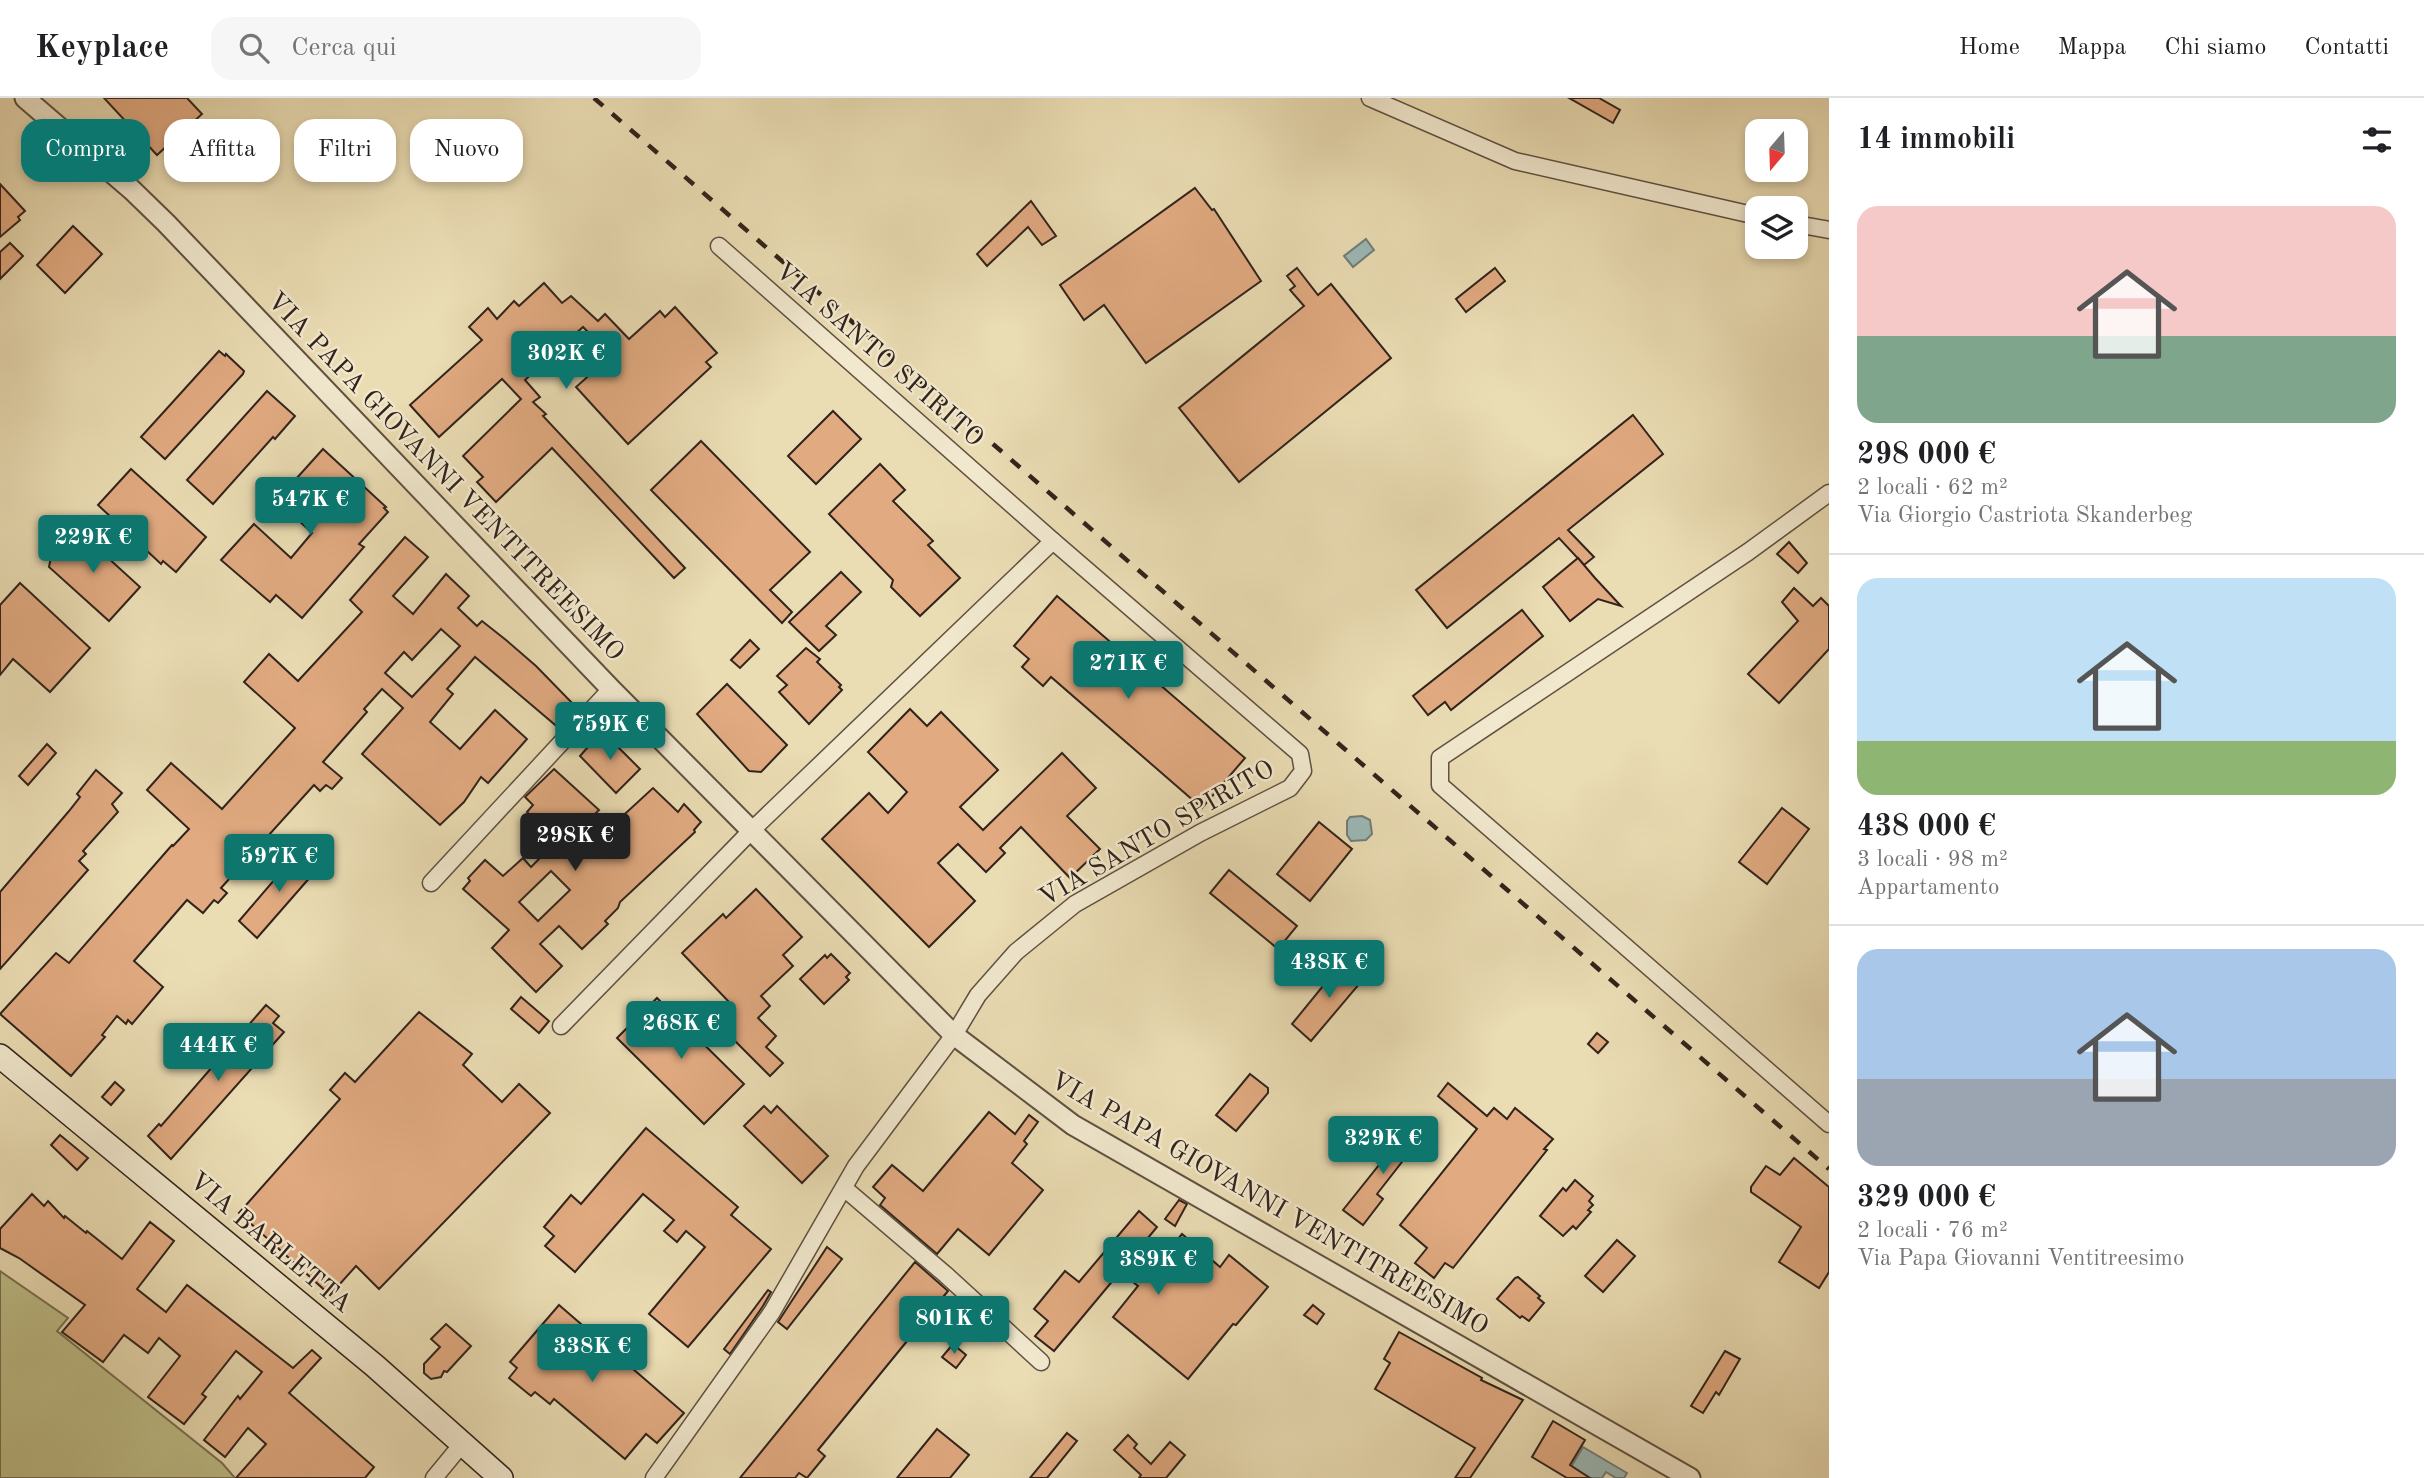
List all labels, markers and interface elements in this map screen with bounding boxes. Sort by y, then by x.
search box [211,17,701,80]
icon: search [235,29,273,67]
text: Keyplace [35,32,169,65]
text: Cerca qui [291,35,397,61]
text: Home [1959,36,2020,60]
text: Mappa [2058,36,2126,60]
text: Chi siamo [2164,36,2267,60]
text: Contatti [2305,36,2389,60]
chip: Compra [21,119,150,182]
chip: Affitta [164,119,280,182]
chip: Filtri [294,119,396,182]
chip: Nuovo [410,119,523,182]
north arrow [1745,119,1808,182]
map controls [1745,119,1808,259]
icon: filters [2358,121,2396,159]
text: 14 immobili [1857,125,2015,155]
button: layers [1745,196,1808,259]
icon: home [2064,251,2190,377]
street label: VIA SANTO SPIRITO [770,258,988,452]
street label: VIA PAPA GIOVANNI VENTITREESIMO [262,288,628,666]
pin: 302K € [509,331,623,391]
text: 302K € [527,342,605,365]
text: 298 000 € [1857,440,1996,470]
text: 2 locali · 62 m² [1857,476,2008,499]
pin: 547K € [253,478,367,537]
text: 547K € [271,488,349,511]
text: Via Giorgio Castriota Skanderbeg [1857,504,2192,527]
pin: 229K € [36,516,150,575]
text: 229K € [54,526,132,549]
icon: home [2064,623,2190,749]
pin: 271K € [1071,642,1185,701]
text: 271K € [1089,652,1167,675]
pin: 759K € [553,702,667,762]
text: 759K € [571,713,649,736]
street label: VIA SANTO SPIRITO [1035,756,1279,912]
text: 438 000 € [1857,812,1996,842]
pin: 298K € [518,814,632,873]
text: 298K € [536,824,614,847]
pin: 597K € [222,834,336,894]
text: 597K € [240,845,318,868]
text: 3 locali · 98 m² [1857,848,2008,871]
text: Appartamento [1857,876,1999,899]
pin: 438K € [1272,940,1386,1000]
text: 438K € [1290,951,1368,974]
icon: home [2064,994,2190,1120]
pin: 268K € [624,1002,738,1061]
text: 268K € [642,1012,720,1035]
pin: 444K € [161,1024,275,1083]
text: 444K € [179,1034,257,1057]
street label: VIA PAPA GIOVANNI VENTITREESIMO [1045,1067,1493,1341]
pin: 329K € [1326,1116,1440,1176]
text: 329K € [1344,1127,1422,1150]
street label: VIA BARLETTA [184,1168,356,1318]
text: 329 000 € [1857,1183,1996,1213]
text: 2 locali · 76 m² [1857,1219,2008,1242]
pin: 389K € [1101,1238,1215,1297]
text: Via Papa Giovanni Ventitreesimo [1857,1247,2184,1270]
text: 389K € [1119,1248,1197,1271]
pin: 801K € [897,1296,1011,1356]
text: 801K € [915,1307,993,1330]
pin: 338K € [535,1324,649,1384]
text: 338K € [553,1335,631,1358]

